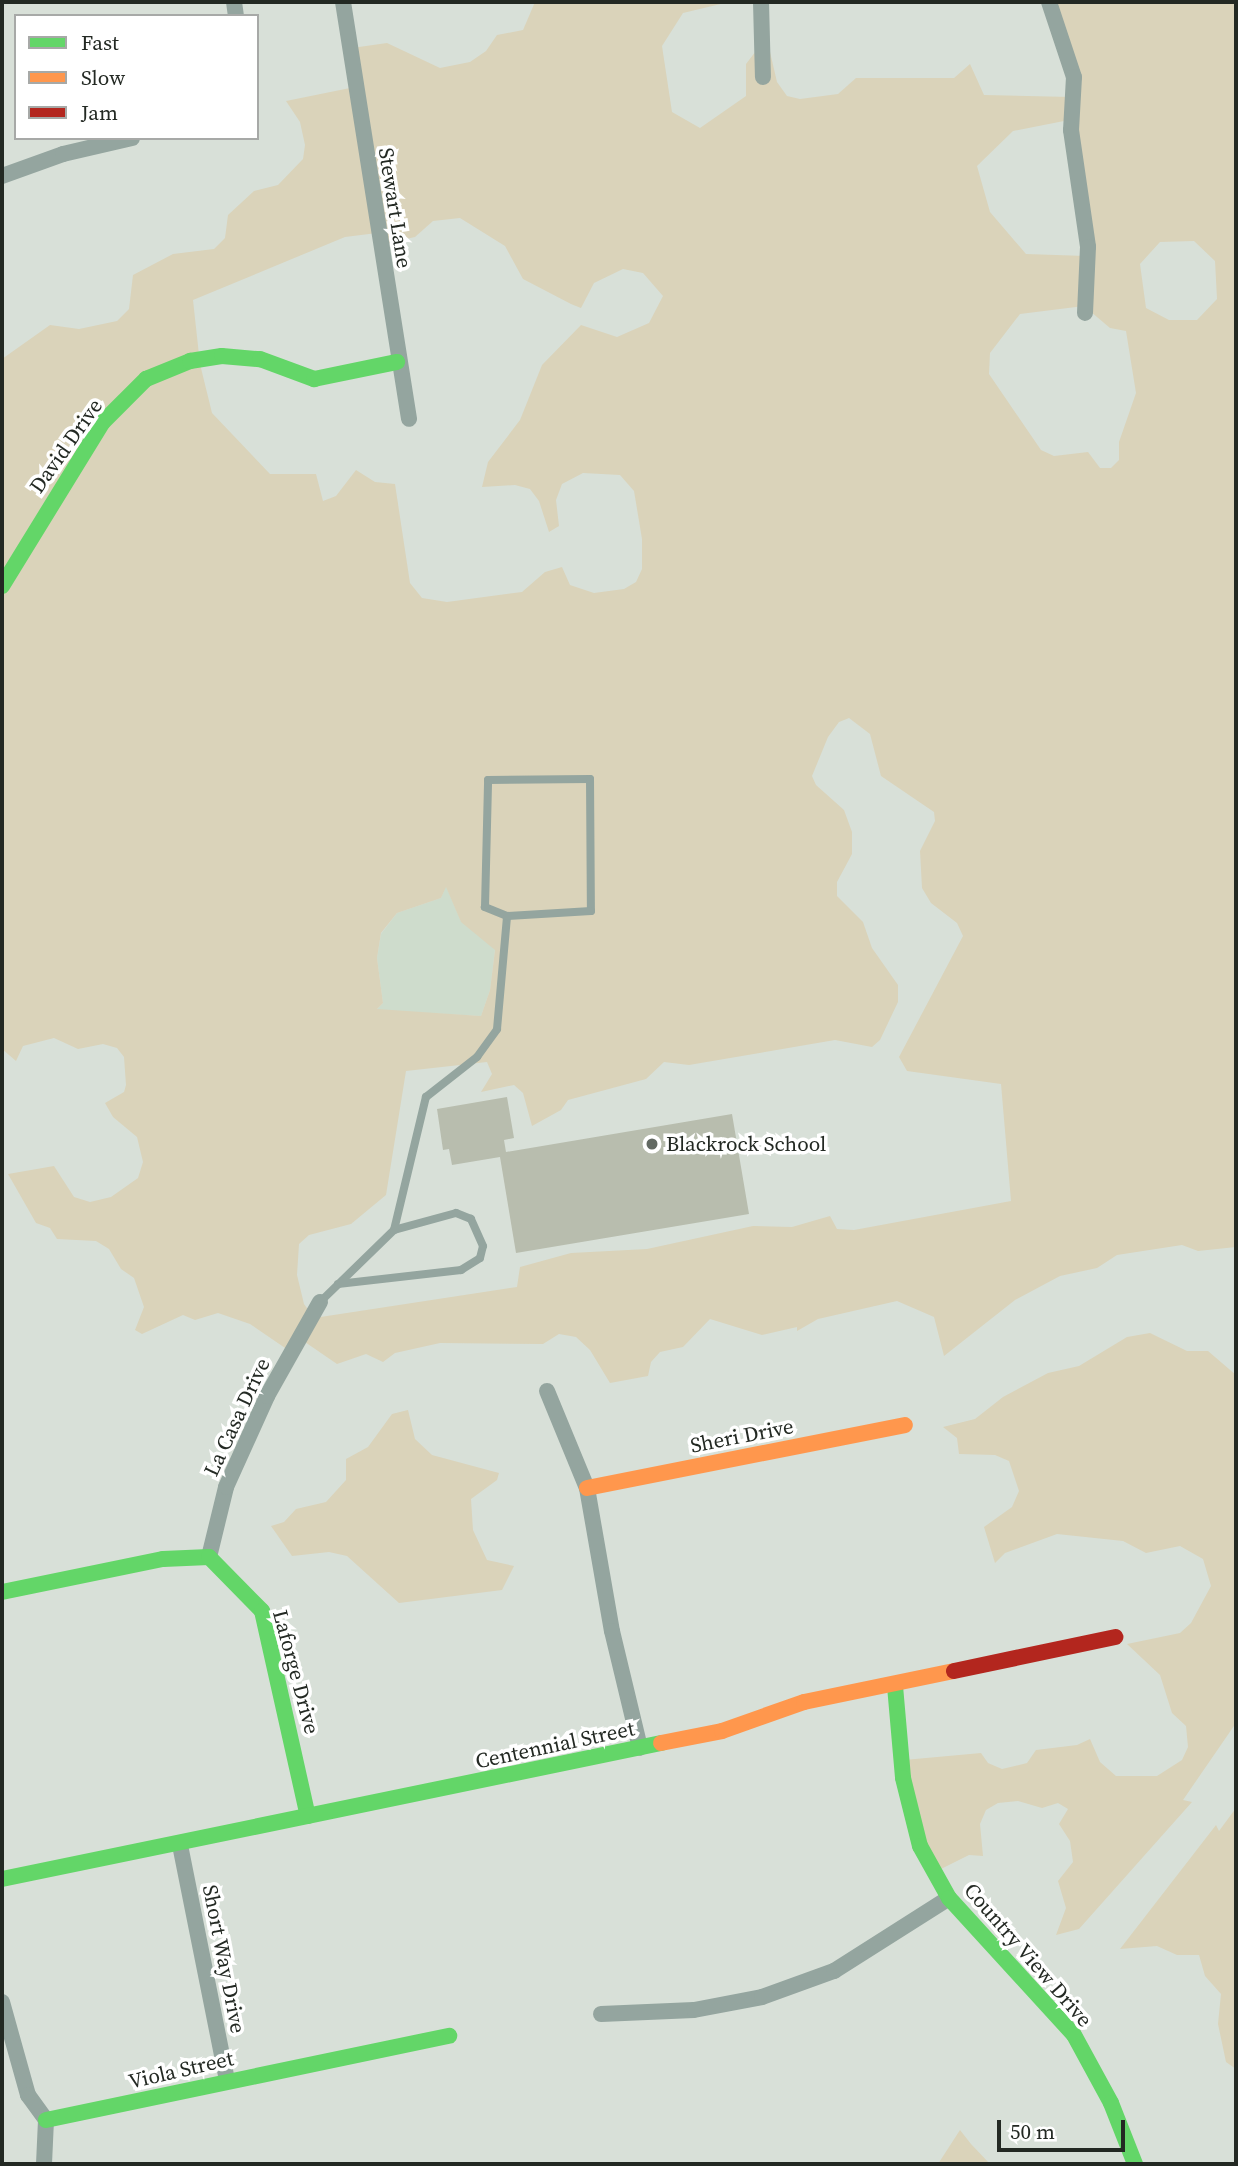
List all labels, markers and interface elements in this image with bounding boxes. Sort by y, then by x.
legend [14,14,259,140]
text: Fast [81,28,119,57]
text: Slow [81,63,125,92]
text: Jam [81,98,118,127]
street label: Stewart Lane [373,146,417,270]
street label: David Drive [24,394,108,498]
place label: Blackrock School [666,1131,826,1157]
marker: Blackrock School [644,1136,660,1152]
street label: La Casa Drive [199,1354,275,1480]
street label: Sheri Drive [688,1414,796,1458]
street label: Laforge Drive [267,1607,325,1737]
street label: Centennial Street [473,1716,637,1774]
street label: Country View Drive [959,1878,1097,2032]
street label: Short Way Drive [197,1882,251,2036]
street label: Viola Street [126,2046,236,2094]
scale bar [1000,2106,1128,2150]
text: 50 m [1010,2117,1055,2146]

